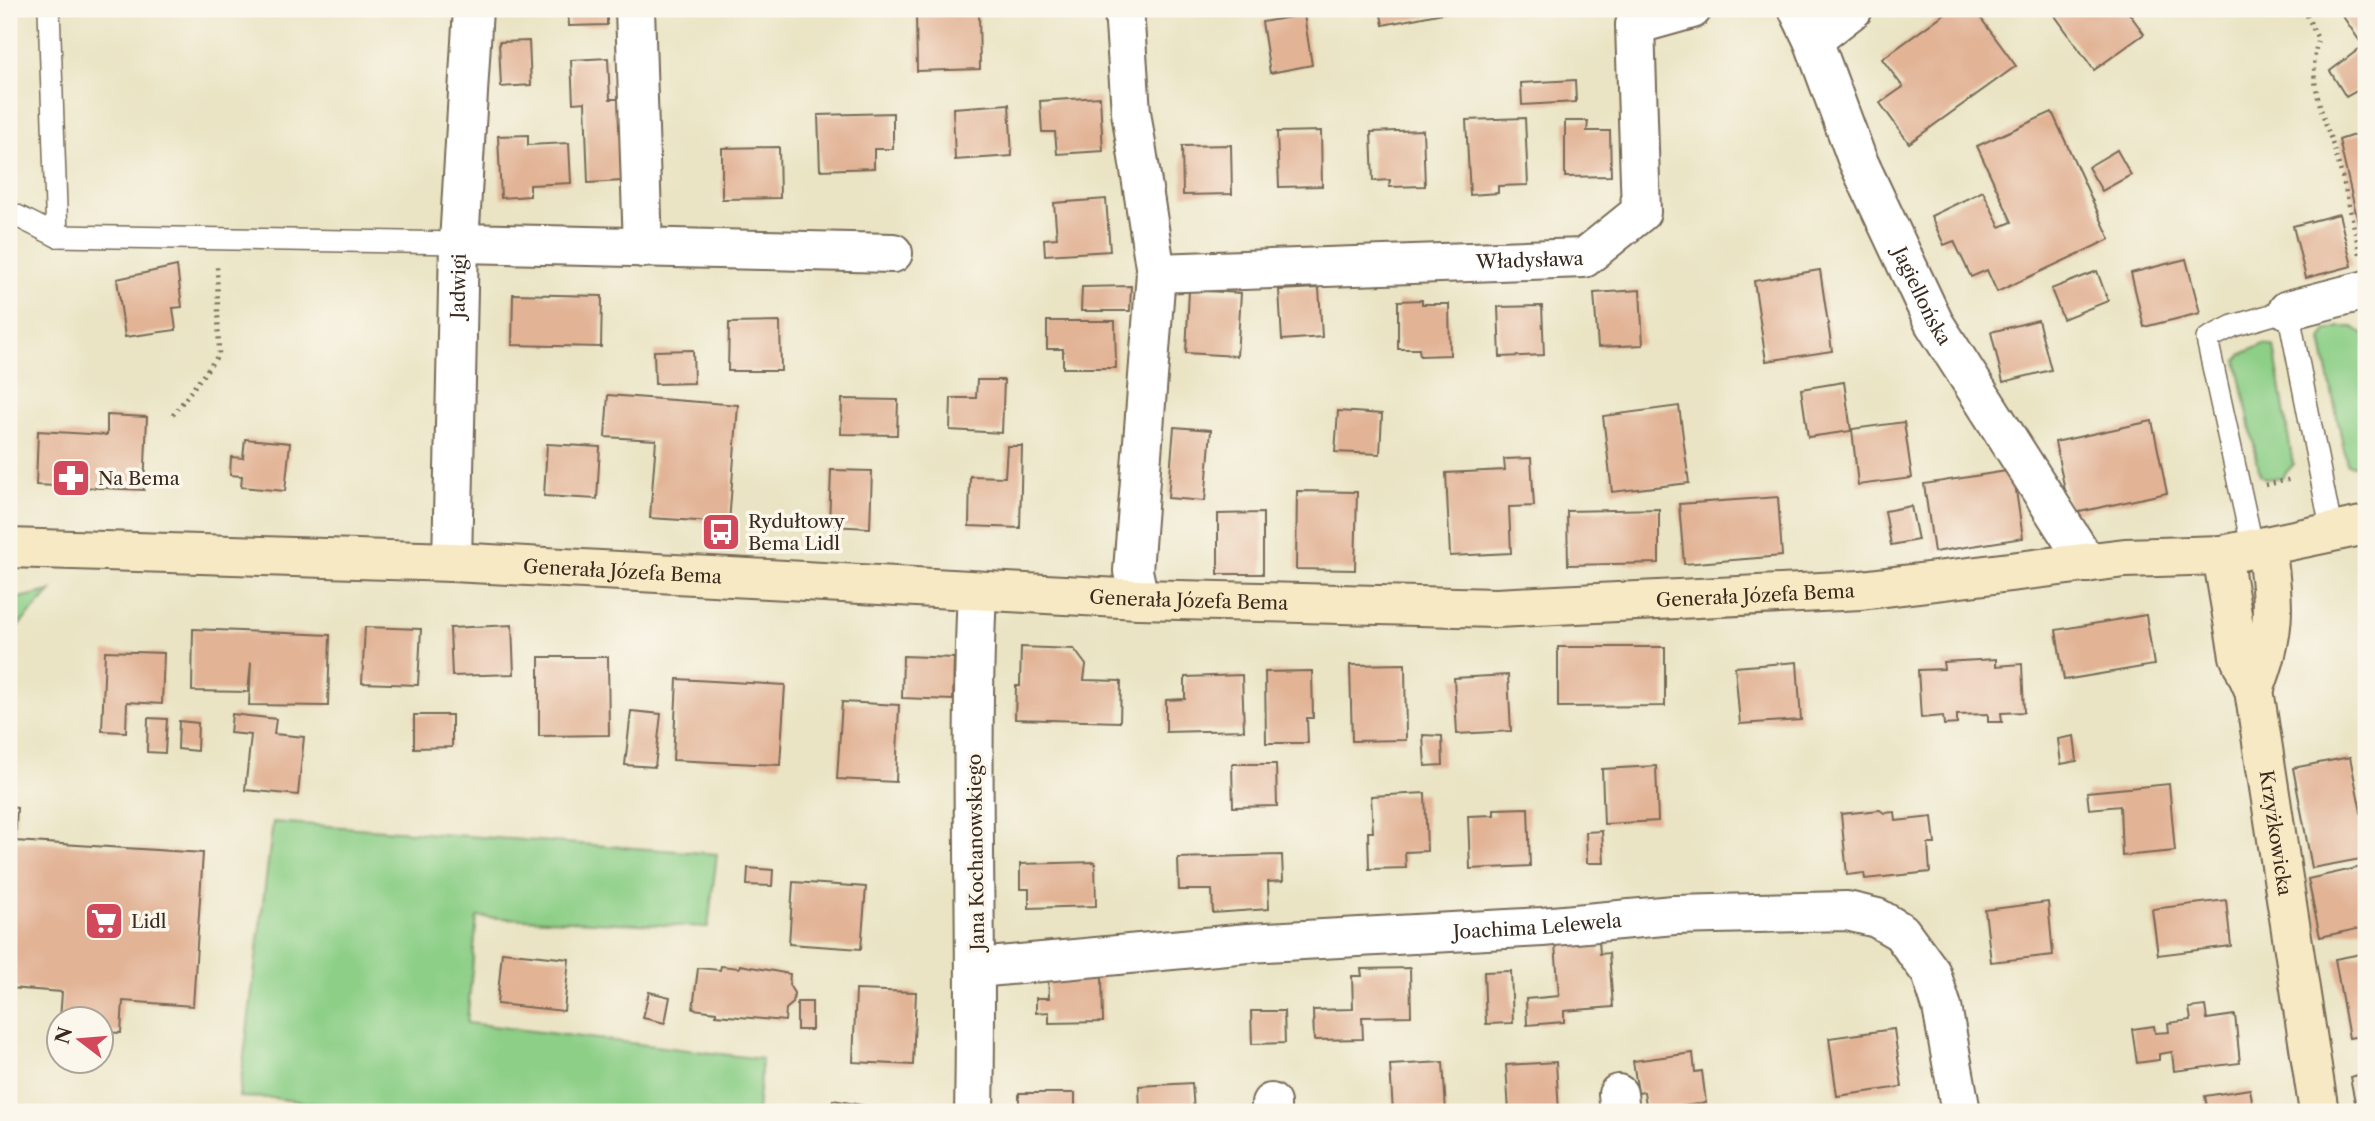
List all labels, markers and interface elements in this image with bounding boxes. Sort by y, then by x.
street label: Jagiellońska [1887,240,1956,349]
street label: Władysława [1475,247,1584,273]
street label: Jadwigi [446,253,470,322]
pharmacy icon: Na Bema [50,457,92,499]
place label: Na Bema [98,467,180,490]
place label: Rydułtowy Bema Lidl [748,510,845,555]
bus stop icon: Rydułtowy Bema Lidl [700,511,742,553]
street label: Generała Józefa Bema [523,554,723,588]
street label: Generała Józefa Bema [1655,579,1855,612]
street label: Generała Józefa Bema [1089,585,1289,614]
street label: Jana Kochanowskiego [963,754,989,953]
street label: Krzyżkowicka [2255,768,2297,897]
supermarket icon: Lidl [83,900,125,942]
street label: Joachima Lelewela [1449,908,1623,943]
place label: Lidl [131,910,167,933]
north arrow [46,1006,116,1076]
text: N [51,1024,77,1047]

